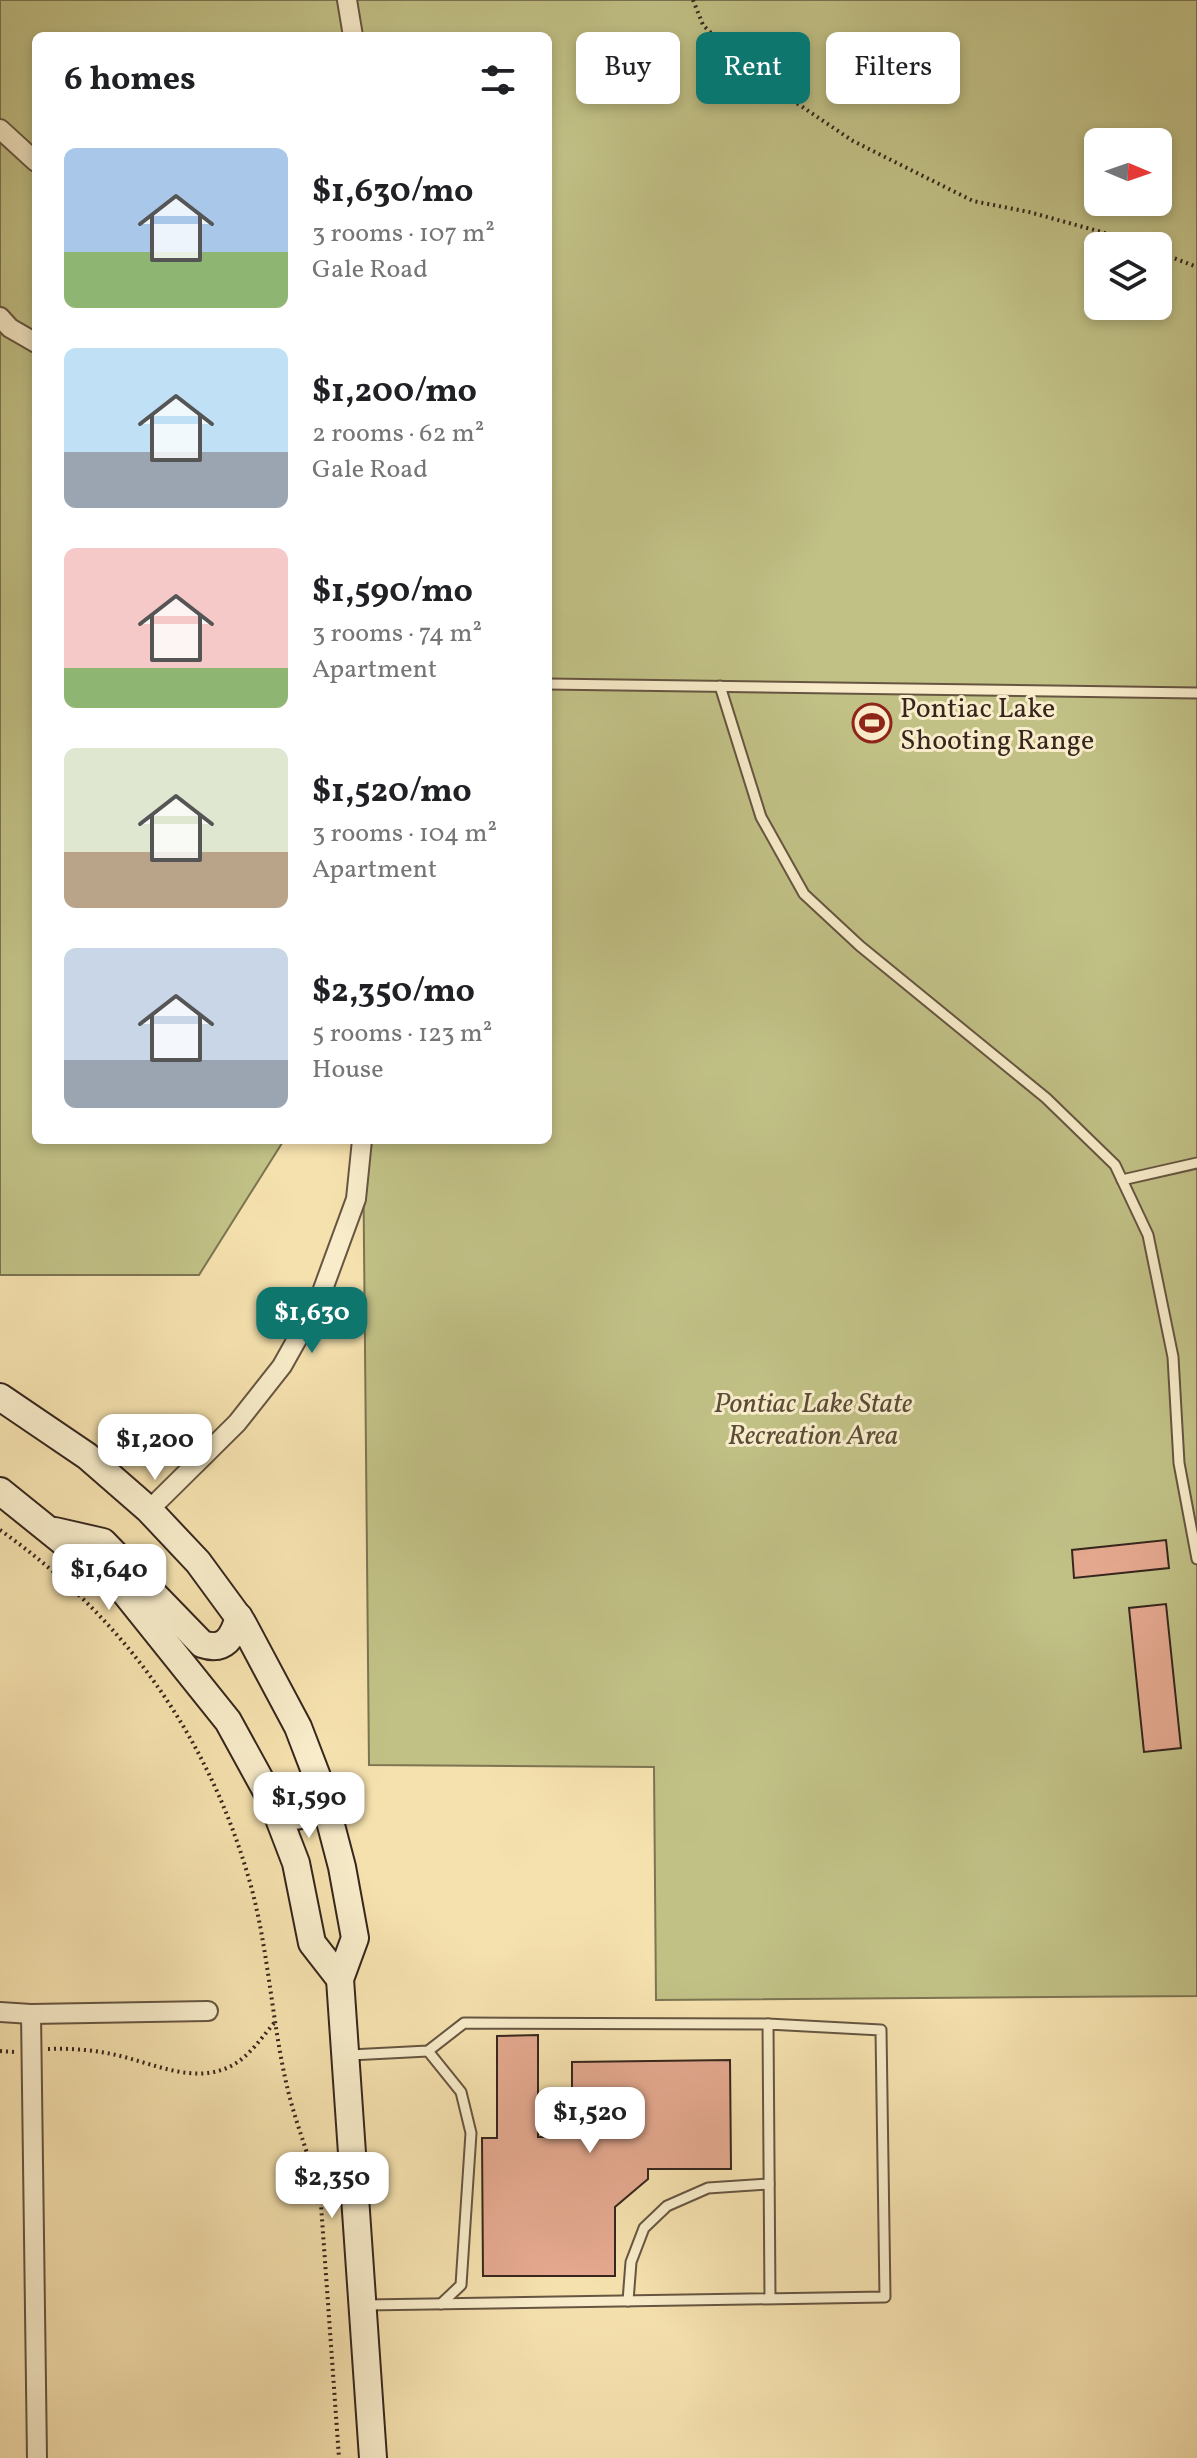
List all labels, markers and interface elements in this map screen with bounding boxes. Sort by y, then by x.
chip: Buy [576,32,680,104]
chip: Rent [696,32,810,104]
chip: Filters [826,32,960,104]
text: 6 homes [64,57,196,104]
icon: filters [476,58,520,102]
north arrow [1084,128,1172,216]
map controls [1084,128,1172,320]
text: $1,630/mo [312,169,473,216]
icon: home [128,180,224,276]
text: 3 rooms · 107 m² [312,216,495,252]
button: layers [1084,232,1172,320]
text: Gale Road [312,252,428,288]
text: $1,200/mo [312,369,477,416]
icon: home [128,380,224,476]
text: 2 rooms · 62 m² [312,416,484,452]
text: Gale Road [312,452,428,488]
text: $1,590/mo [312,569,473,616]
icon: home [128,580,224,676]
text: 3 rooms · 74 m² [312,616,482,652]
text: Apartment [312,652,437,688]
place label: Pontiac Lake Shooting Range [900,690,1094,761]
sports icon: Pontiac Lake Shooting Range [851,702,893,744]
text: $1,520/mo [312,769,472,816]
icon: home [128,780,224,876]
text: 3 rooms · 104 m² [312,816,497,852]
text: Apartment [312,852,437,888]
text: $2,350/mo [312,969,475,1016]
icon: home [128,980,224,1076]
text: 5 rooms · 123 m² [312,1016,492,1052]
text: House [312,1052,384,1088]
pin: $1,630 [247,1287,377,1355]
text: $1,630 [274,1295,350,1331]
park label: Pontiac Lake State Recreation Area [714,1385,912,1456]
pin: $1,200 [90,1414,220,1482]
text: $1,200 [116,1422,194,1458]
pin: $1,640 [44,1544,174,1612]
text: $1,640 [70,1552,148,1588]
pin: $1,590 [244,1772,374,1840]
text: $1,590 [271,1780,347,1816]
pin: $1,520 [525,2087,655,2155]
text: $1,520 [553,2095,627,2131]
pin: $2,350 [267,2152,397,2220]
text: $2,350 [294,2160,370,2196]

